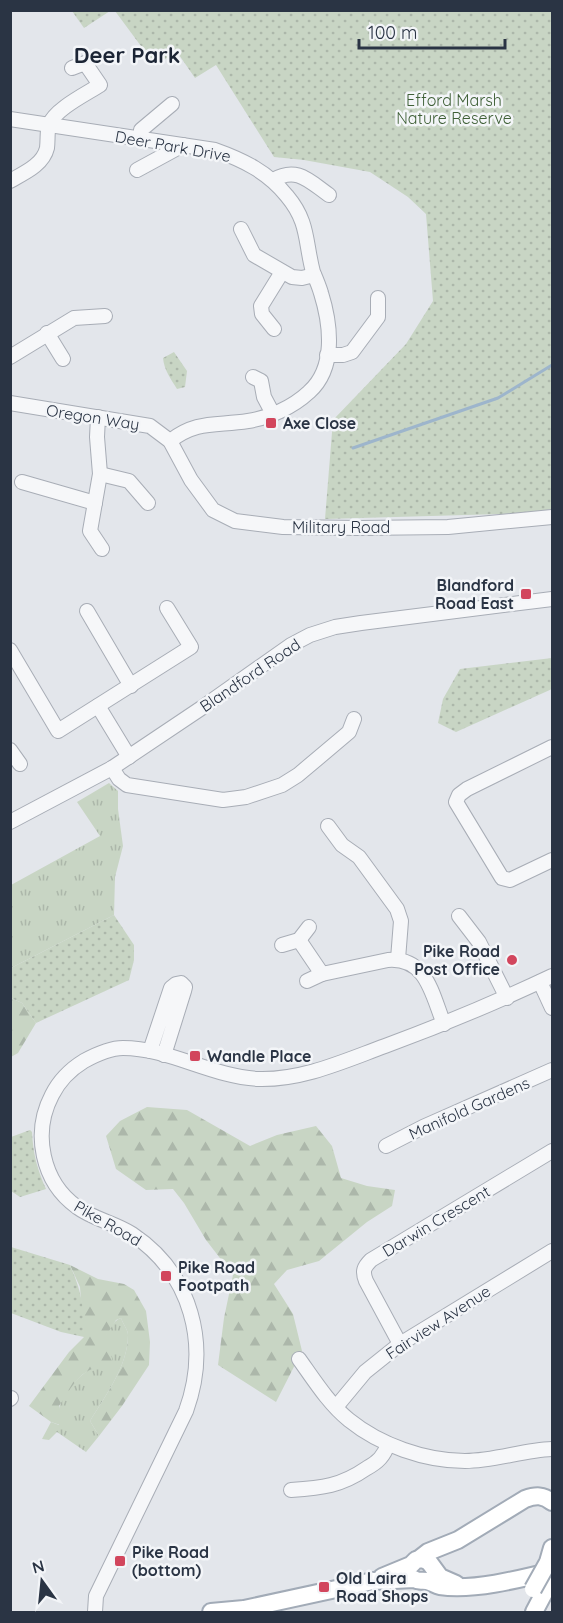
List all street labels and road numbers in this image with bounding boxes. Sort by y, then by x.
street label: Deer Park Drive [114,126,232,166]
street label: Oregon Way [45,400,141,434]
street label: Military Road [292,517,390,537]
street label: Blandford Road [196,634,304,716]
street label: Manifold Gardens [405,1072,533,1144]
street label: Darwin Crescent [379,1181,493,1261]
street label: Pike Road [71,1196,145,1250]
street label: Fairview Avenue [382,1281,494,1363]

